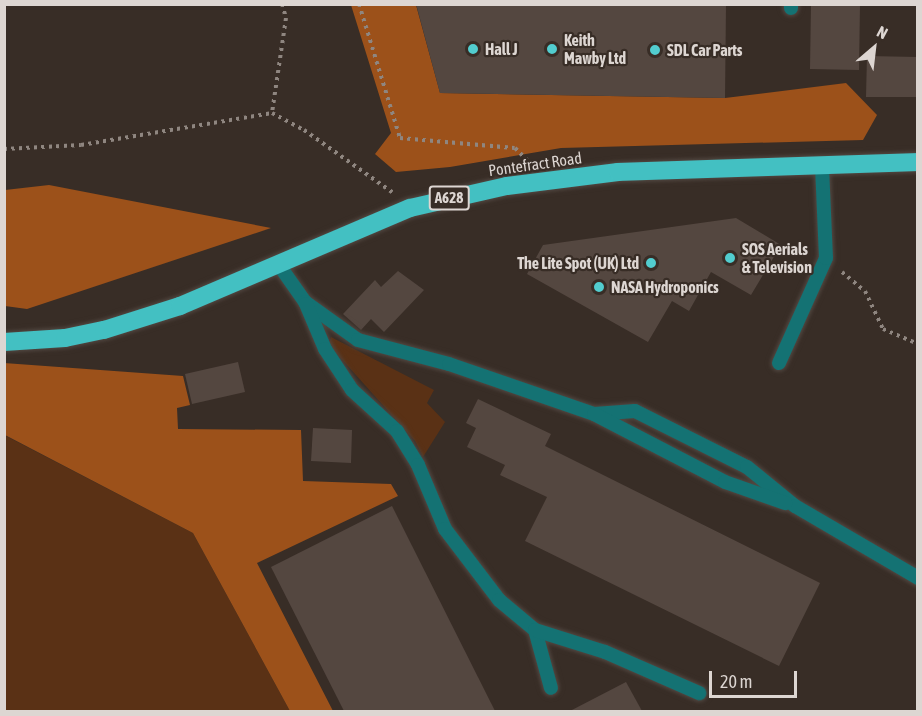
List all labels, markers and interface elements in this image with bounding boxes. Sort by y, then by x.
north arrow [844,18,904,78]
text: N [874,22,891,42]
place label: Keith Mawby Ltd [564,30,626,68]
place label: Hall J [485,39,518,59]
place label: SDL Car Parts [667,40,742,60]
marker: Hall J [466,42,480,56]
marker: Keith Mawby Ltd [545,42,559,56]
marker: SDL Car Parts [648,43,662,57]
street label: Pontefract Road [487,148,583,180]
road number: A628 [428,186,470,210]
place label: SOS Aerials & Television [742,239,812,277]
marker: SOS Aerials & Television [723,251,737,265]
place label: The Lite Spot (UK) Ltd [517,253,639,273]
marker: The Lite Spot (UK) Ltd [644,256,658,270]
place label: NASA Hydroponics [611,277,719,297]
marker: NASA Hydroponics [592,280,606,294]
scale bar [712,659,800,697]
text: 20 m [720,671,752,692]

